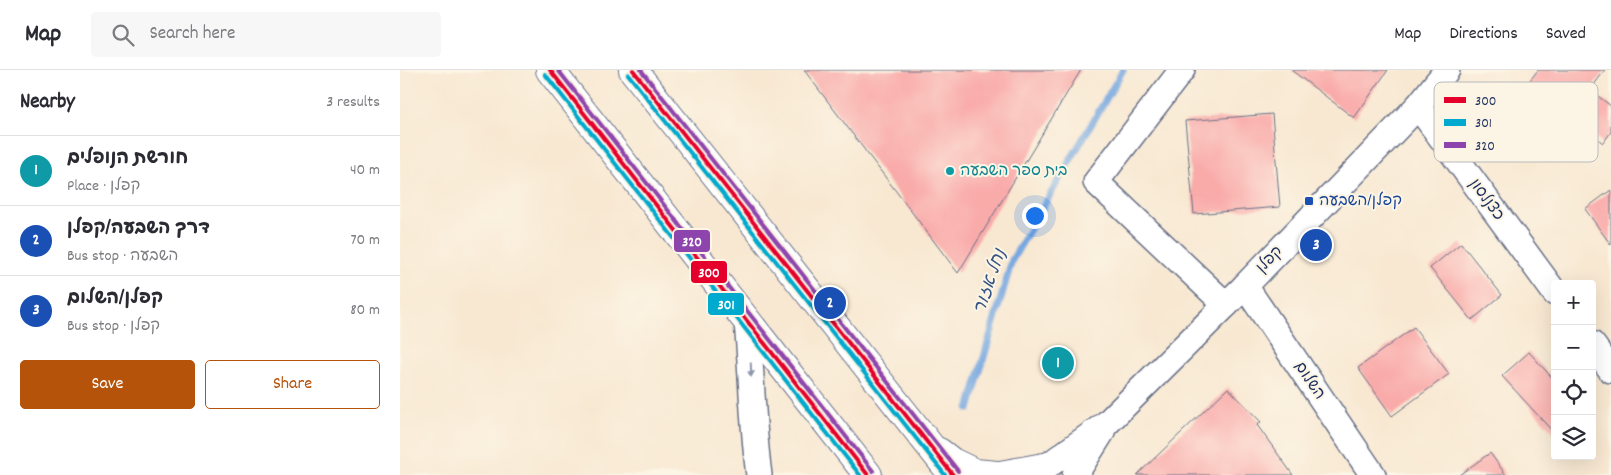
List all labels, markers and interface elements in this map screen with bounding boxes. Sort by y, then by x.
search box [91,12,441,57]
text: Map [25,18,61,52]
icon: search [109,21,137,49]
text: Search here [149,21,235,48]
text: Map [1394,22,1421,47]
text: Directions [1449,22,1518,47]
text: Saved [1546,22,1586,47]
legend [1434,82,1598,162]
text: Nearby [20,88,75,118]
text: 3 results [326,91,380,114]
text: 300 [1475,92,1496,112]
text: 301 [1475,114,1492,134]
text: 320 [1475,137,1495,157]
text: חורשת הנופלים [67,146,188,173]
text: 1 [34,159,38,182]
text: 40 m [350,159,380,182]
place label: בית ספר השבעה [960,160,1067,183]
marker: בית ספר השבעה [944,165,956,177]
street label: כצנלסון [1463,174,1509,226]
text: Place · קפלן [67,175,140,198]
place label: קפלן/השבעה [1319,190,1402,213]
marker: קפלן/השבעה [1303,195,1315,207]
your location [1022,203,1048,229]
text: דרך השבעה/קפלן [67,216,210,243]
pin: 3 [1300,226,1332,264]
text: 2 [33,229,40,252]
text: 70 m [350,229,380,252]
line badge: 320 [673,229,711,253]
text: 320 [682,233,702,253]
street label: קפלן [1251,241,1289,279]
text: Bus stop · השבעה [67,245,178,268]
water label: נחל אזור [968,245,1014,318]
line badge: 300 [690,260,728,284]
text: 300 [698,264,720,284]
map controls [1551,280,1596,460]
button: + [1551,280,1596,325]
pin: 2 [814,284,846,322]
text: קפלן/השלום [67,286,163,313]
line badge: 301 [707,292,745,316]
text: 301 [718,296,734,316]
text: 3 [32,299,40,322]
text: 80 m [350,299,380,322]
text: Bus stop · קפלן [67,315,160,338]
button: − [1551,325,1596,370]
pin: 1 [1042,344,1074,382]
street label: השלום [1288,357,1330,405]
button: Save [20,360,195,409]
button: Share [205,360,380,409]
one-way arrow [747,363,755,379]
button: locate [1551,370,1596,415]
button: layers [1551,415,1596,460]

